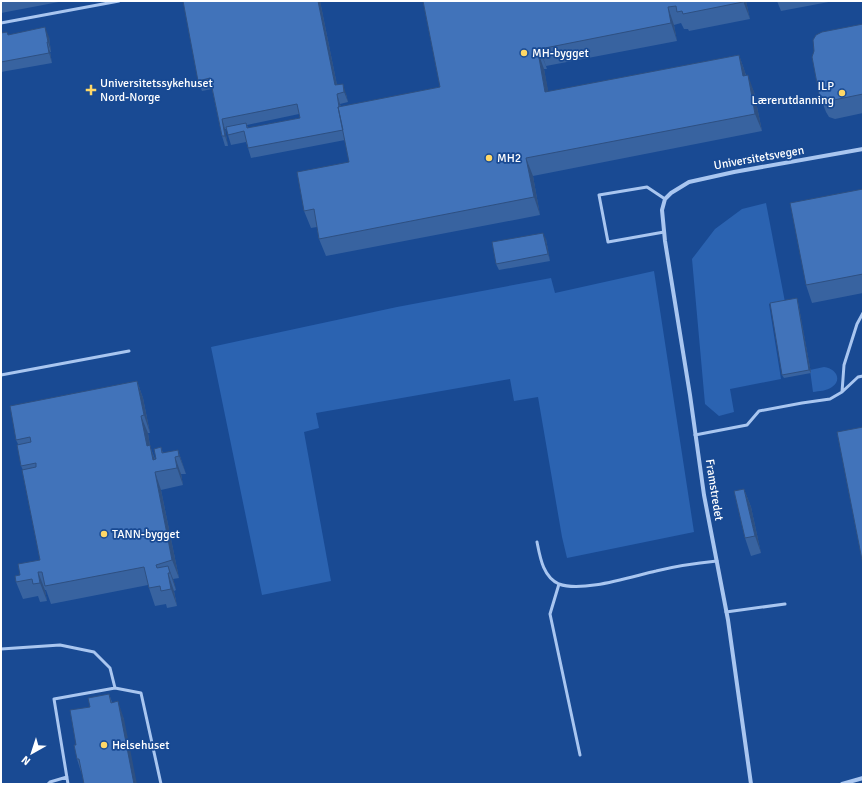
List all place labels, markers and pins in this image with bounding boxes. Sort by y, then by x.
place label: MH-bygget [532,46,589,61]
marker: MH-bygget [519,48,529,58]
place label: Universitetssykehuset Nord-Norge [100,76,213,105]
place label: ILP Lærerutdanning [751,79,834,108]
marker: Universitetssykehuset Nord-Norge [85,84,97,96]
marker: ILP Lærerutdanning [837,88,847,98]
place label: MH2 [497,151,521,166]
marker: MH2 [484,153,494,163]
place label: TANN-bygget [112,527,180,542]
marker: TANN-bygget [99,529,109,539]
place label: Helsehuset [112,738,169,753]
marker: Helsehuset [99,740,109,750]

